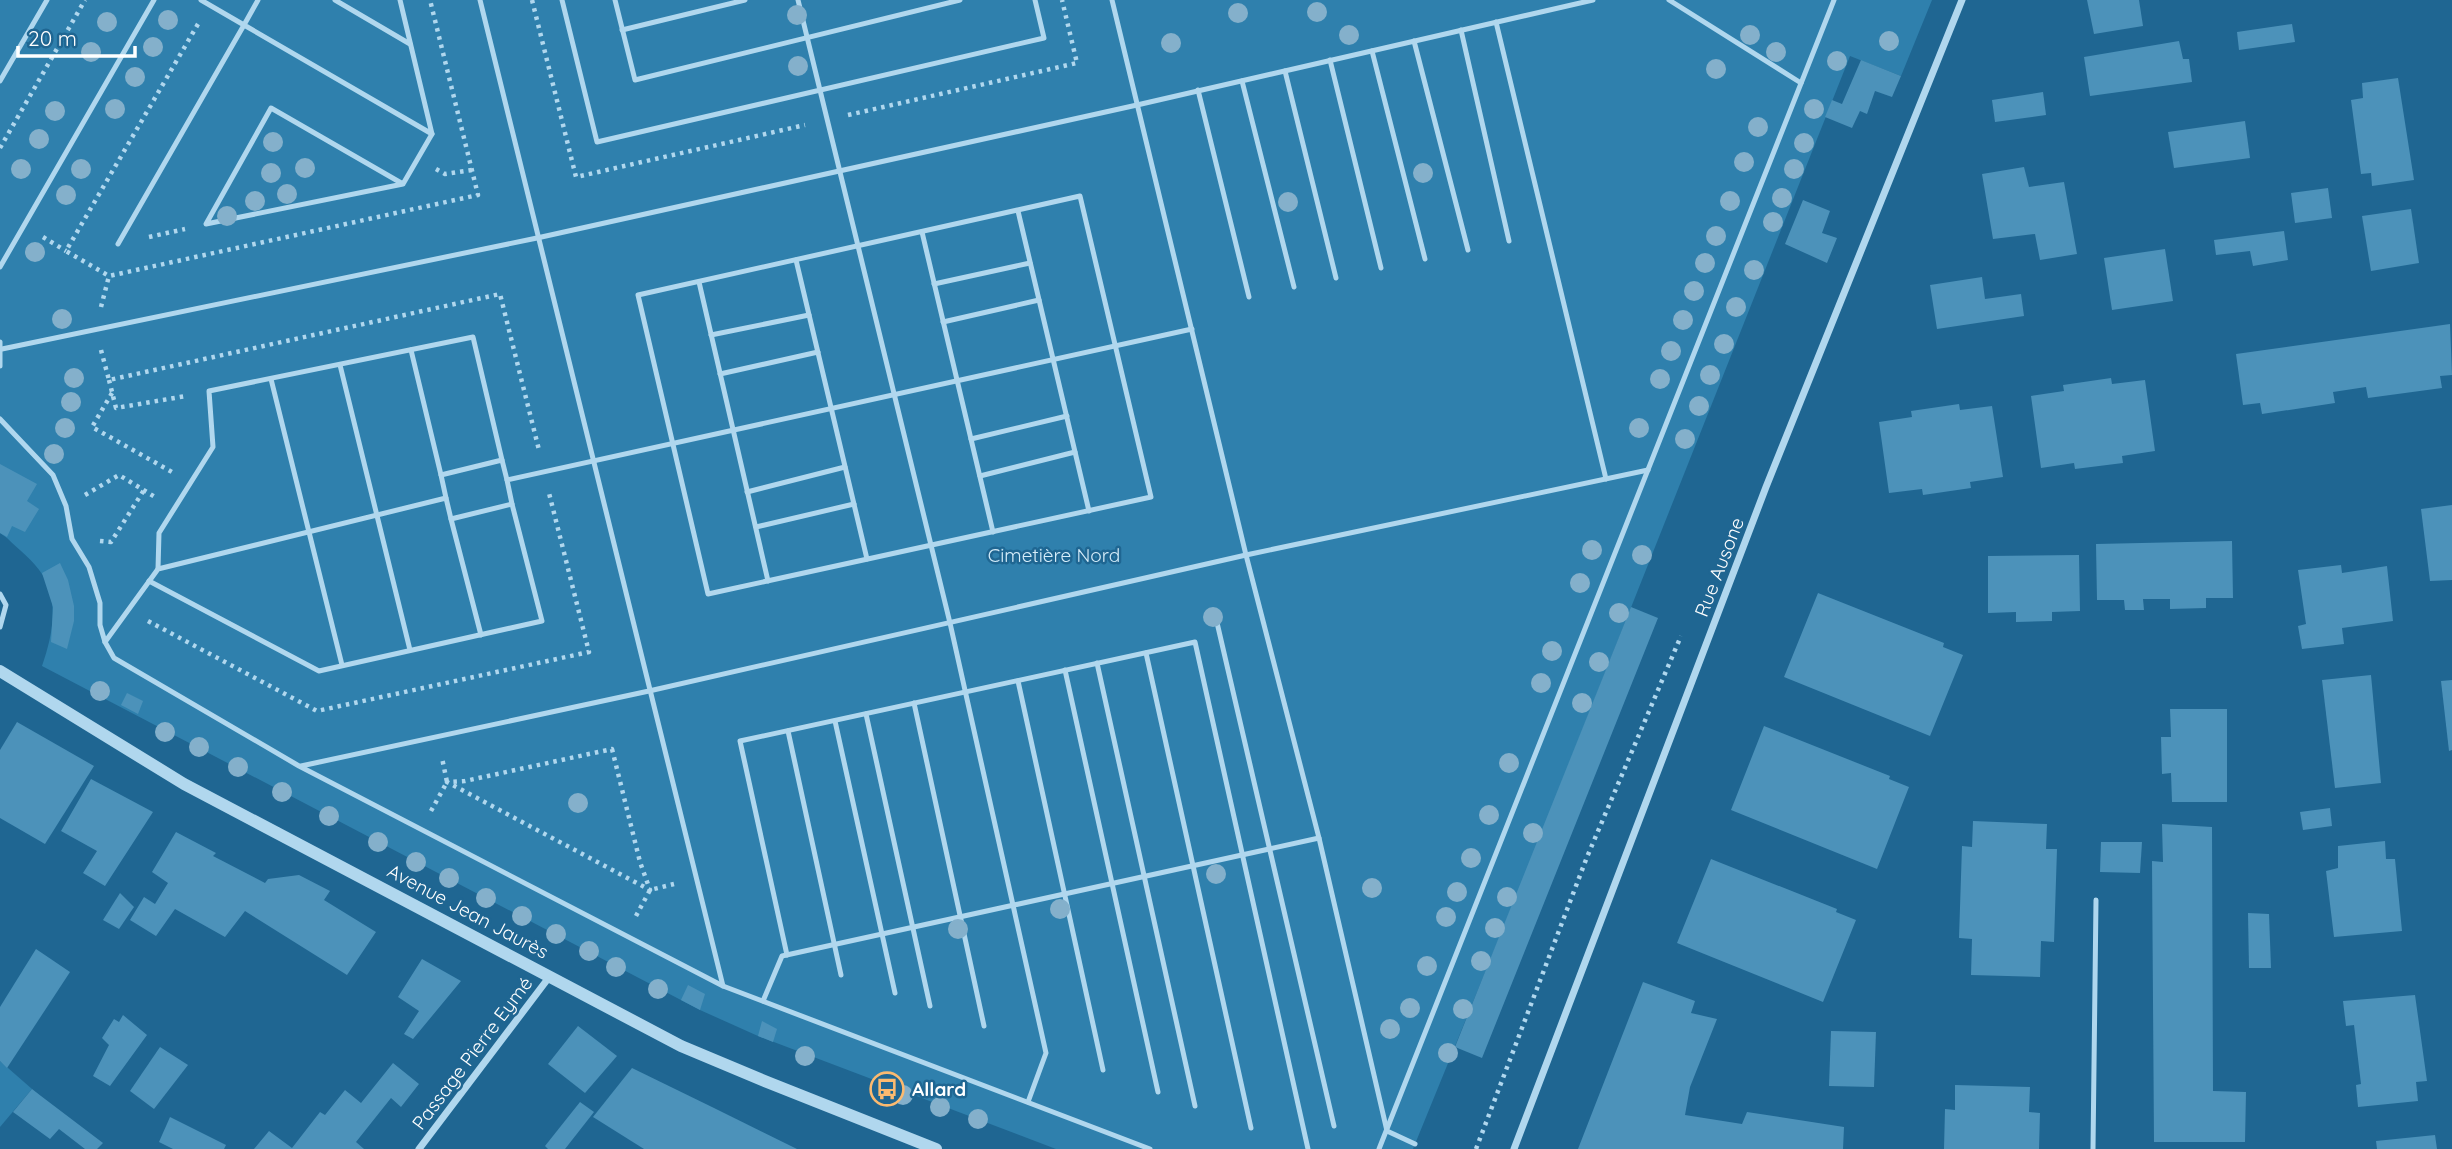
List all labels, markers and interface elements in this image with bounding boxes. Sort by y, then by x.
scale bar [18,14,135,58]
text: 20 m [28,25,77,51]
street label: Rue Ausone [1689,514,1749,620]
park label: Cimetière Nord [988,543,1120,567]
street label: Avenue Jean Jaurès [383,858,553,964]
street label: Passage Pierre Eymé [407,972,537,1134]
bus stop icon: Allard [868,1070,906,1108]
place label: Allard [912,1077,966,1101]

